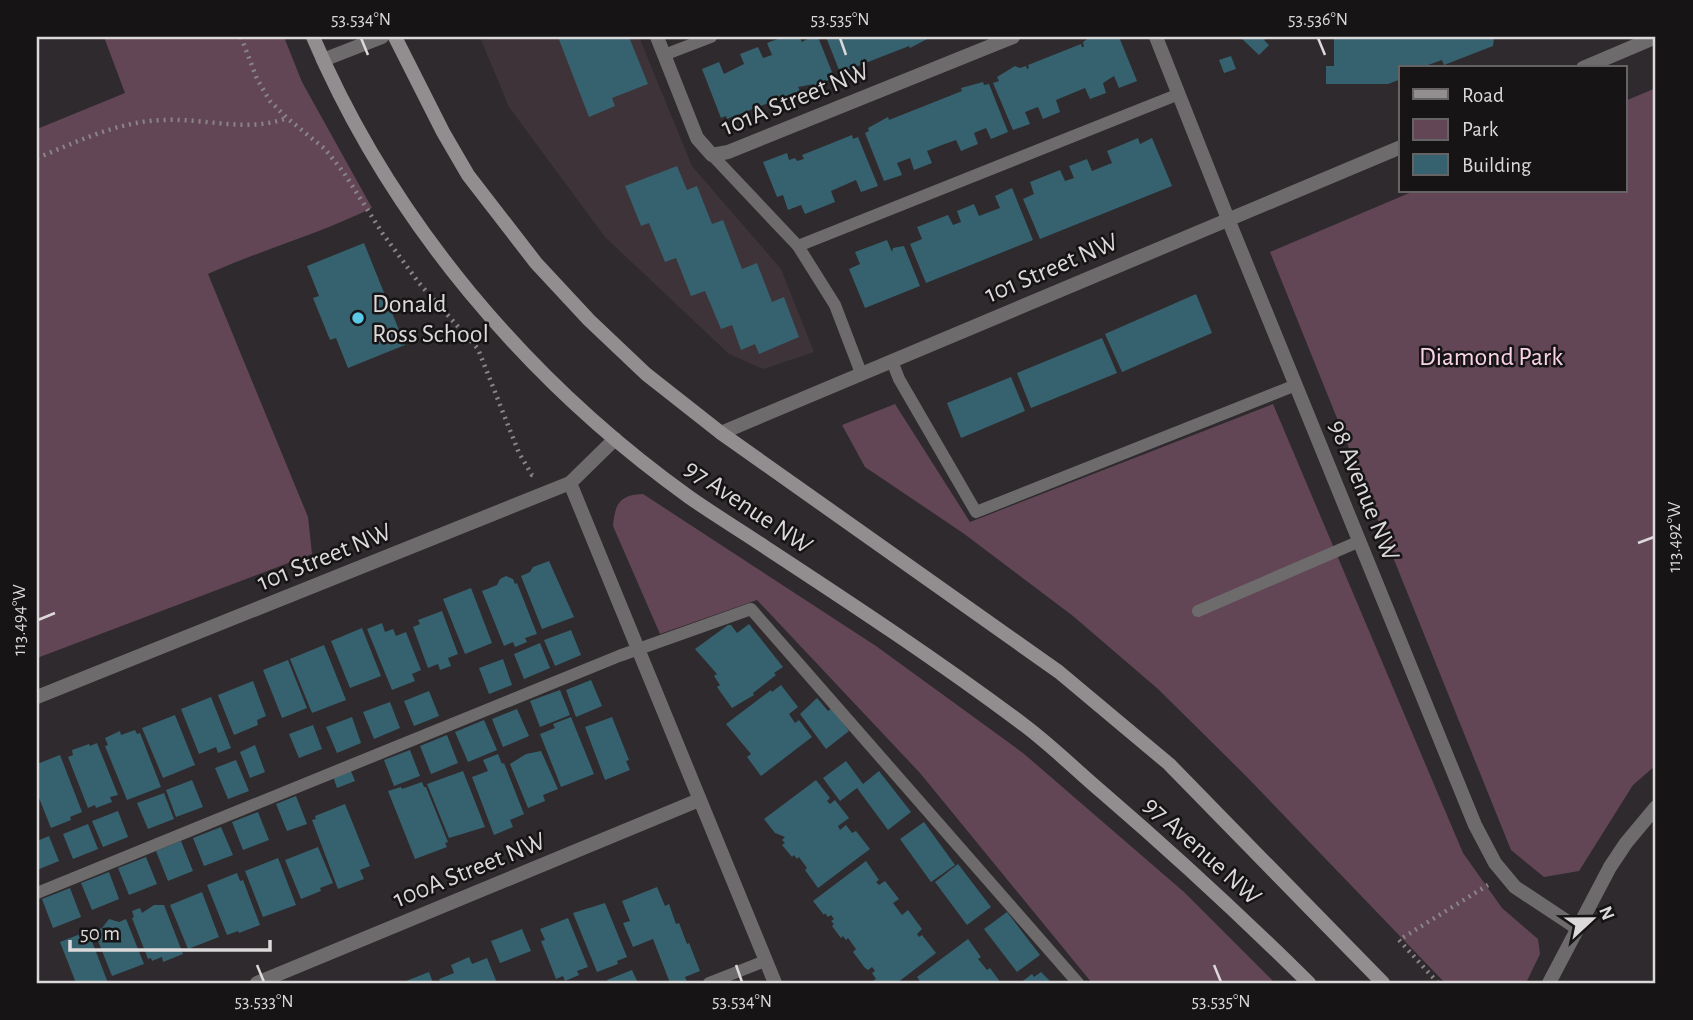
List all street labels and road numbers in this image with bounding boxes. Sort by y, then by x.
street label: 101A Street NW [718,57,874,140]
street label: 101 Street NW [981,228,1123,308]
street label: 98 Avenue NW [1324,416,1404,565]
street label: 97 Avenue NW [680,455,818,559]
street label: 101 Street NW [254,518,396,596]
street label: 97 Avenue NW [1139,792,1267,910]
street label: 100A Street NW [390,827,550,912]

